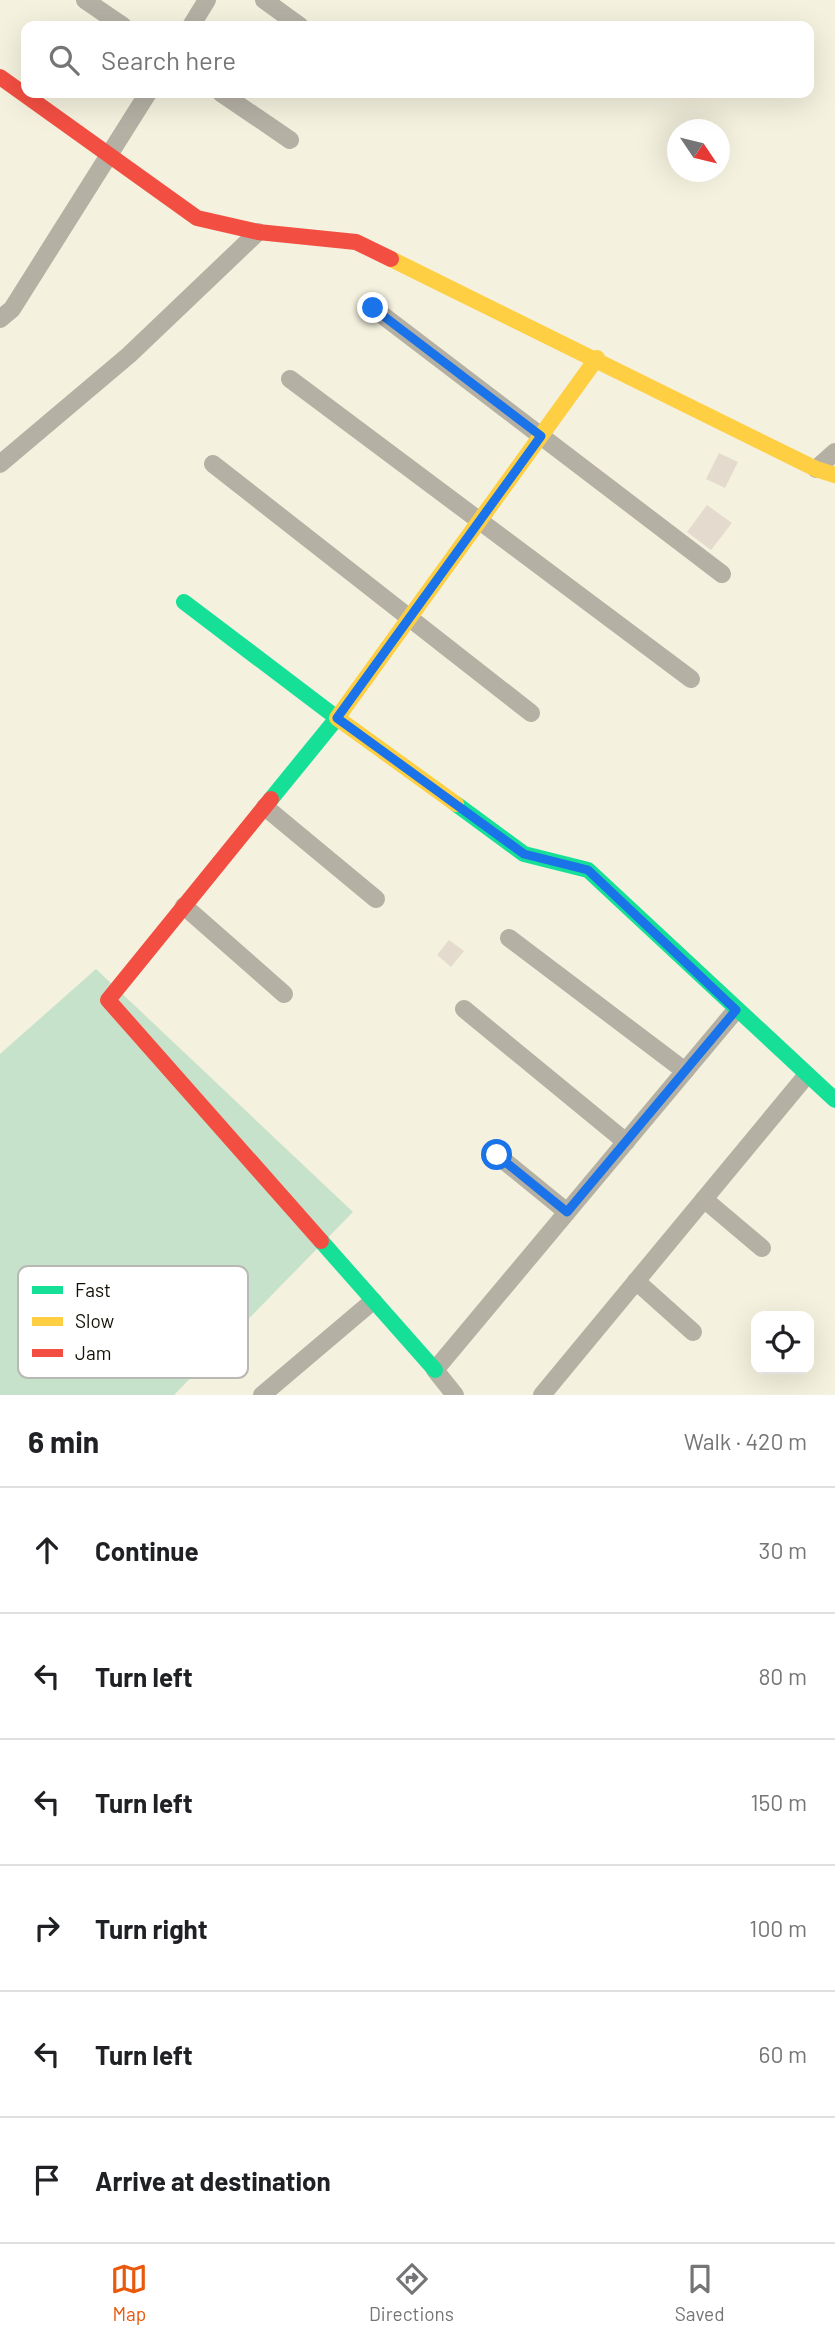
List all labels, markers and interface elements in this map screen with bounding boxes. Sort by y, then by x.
search box [21,21,814,98]
icon: search [45,41,83,79]
text: Search here [101,44,236,75]
north arrow [667,119,730,182]
route end [357,292,388,323]
route start [481,1139,512,1170]
legend [18,1266,248,1378]
text: Fast [75,1278,111,1301]
text: Slow [75,1309,114,1332]
map controls [751,1311,814,1374]
button: locate [751,1311,814,1374]
text: Jam [75,1341,111,1364]
text: 6 min [28,1423,99,1459]
text: Walk · 420 m [684,1427,807,1455]
icon: ahead [28,1531,66,1569]
text: Continue [95,1535,199,1566]
text: 30 m [759,1536,807,1564]
icon: left [28,1657,66,1695]
text: Turn left [95,1661,193,1692]
text: 80 m [758,1662,807,1690]
icon: left [28,1783,66,1821]
text: Turn left [95,1787,193,1818]
text: 150 m [751,1788,807,1816]
icon: right [28,1909,66,1947]
text: Turn right [95,1913,208,1944]
text: 100 m [749,1914,807,1942]
icon: left [28,2035,66,2073]
text: Turn left [95,2039,193,2070]
text: 60 m [759,2040,807,2068]
icon: arrive [28,2161,66,2199]
text: Arrive at destination [95,2165,331,2196]
tab: Map [110,2260,148,2325]
tab: Directions [369,2260,454,2325]
tab: Saved [675,2260,725,2325]

